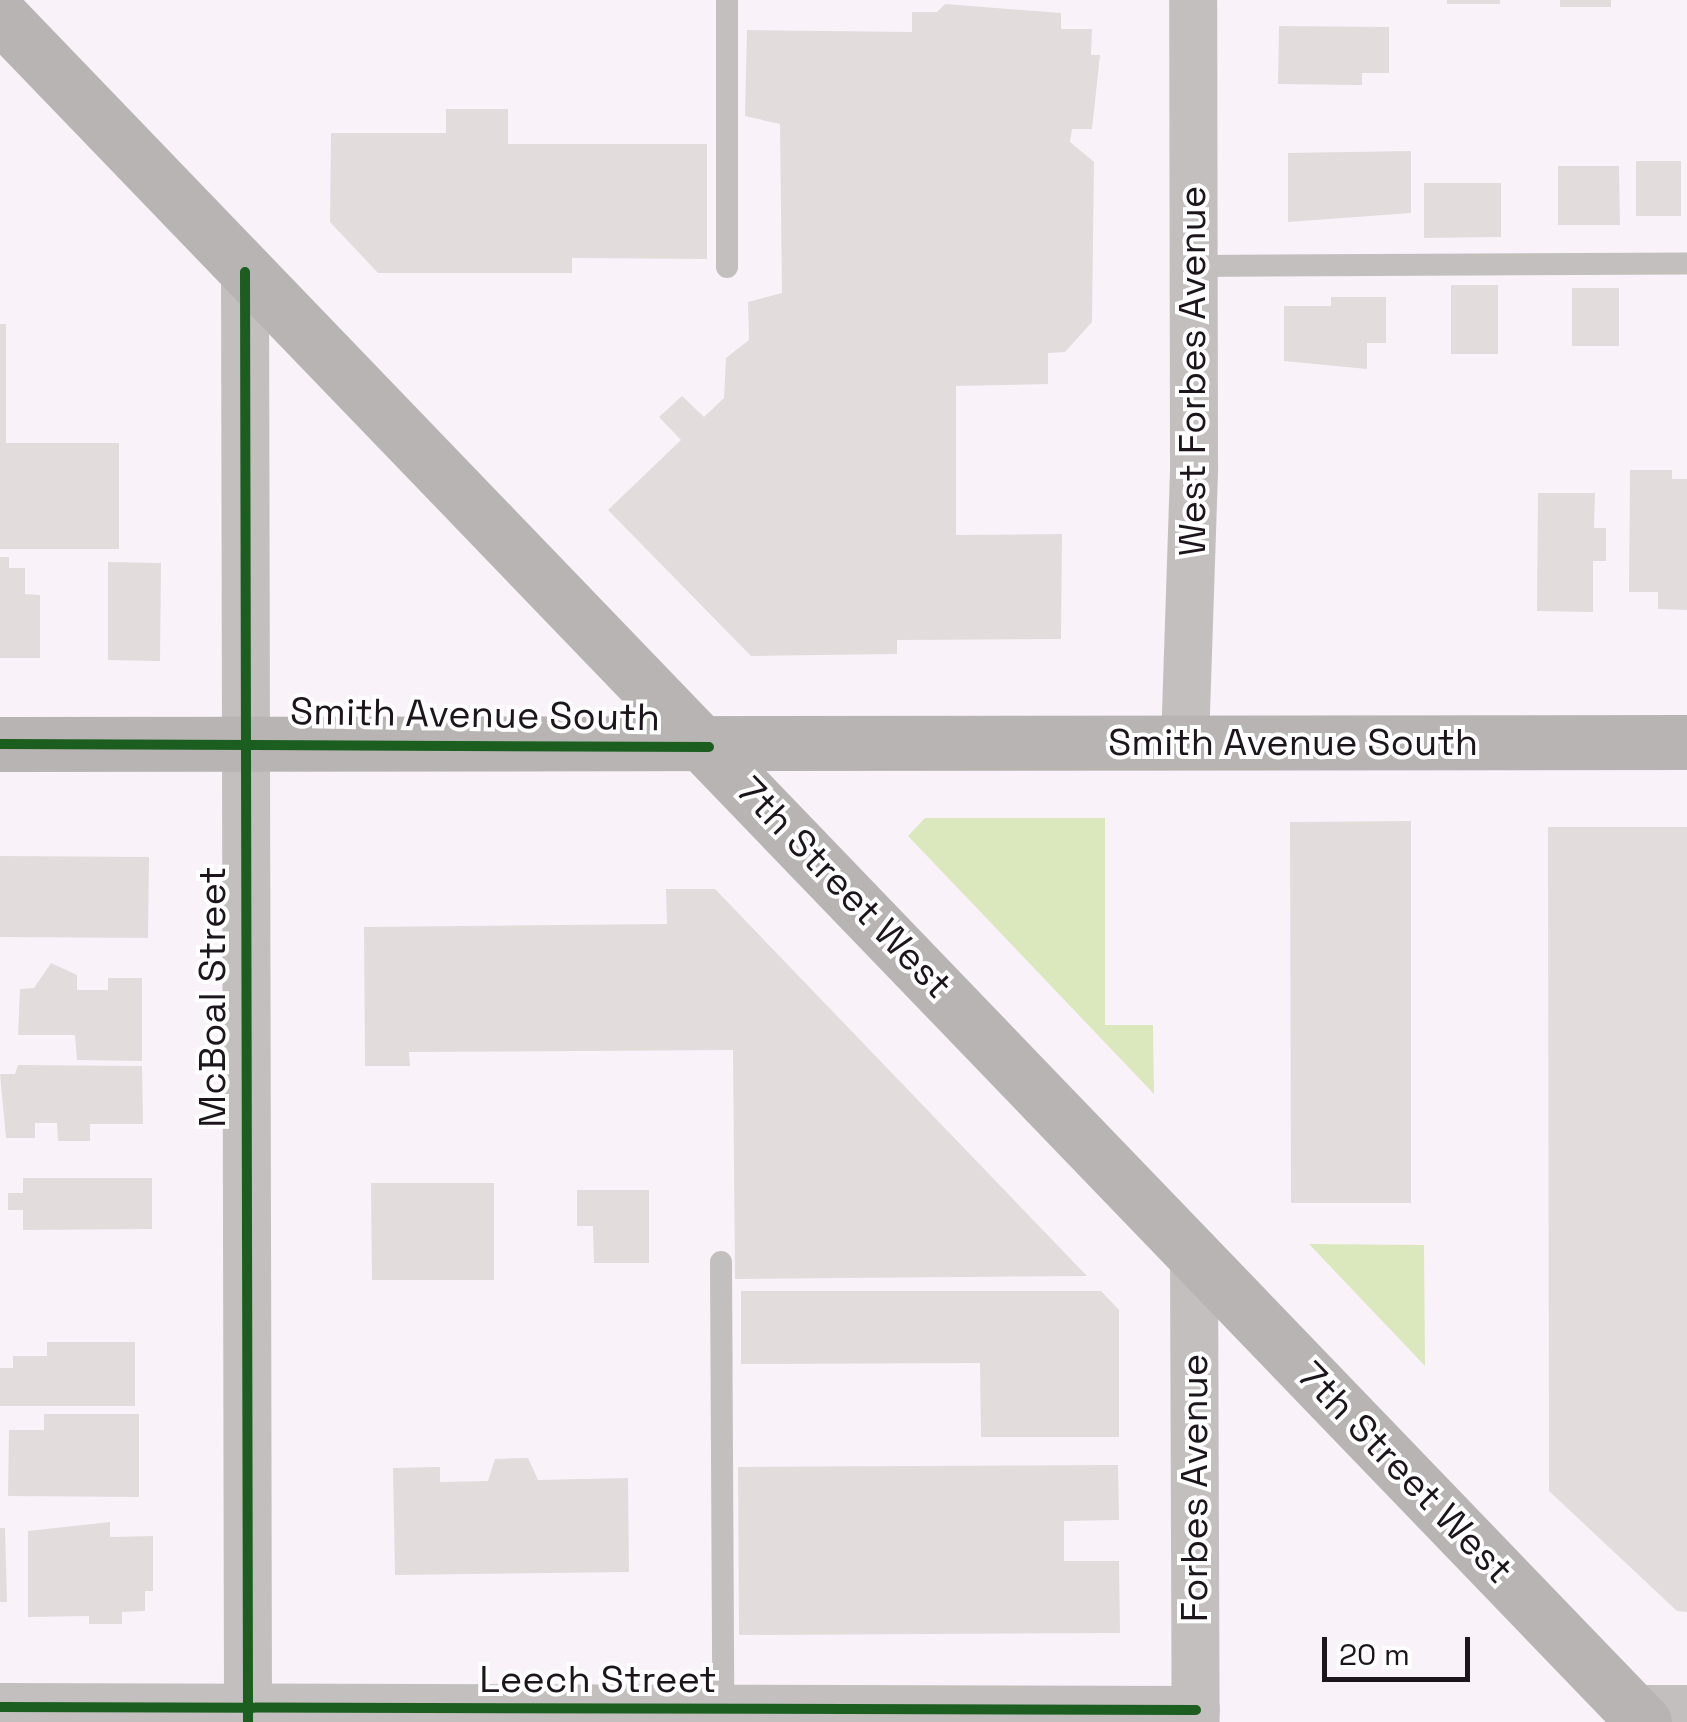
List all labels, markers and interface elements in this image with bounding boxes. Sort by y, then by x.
street label: West Forbes Avenue [1170,185,1216,557]
street label: Smith Avenue South [289,689,661,741]
street label: Smith Avenue South [1108,720,1478,766]
street label: 7th Street West [727,768,961,1008]
street label: McBoal Street [190,866,236,1128]
street label: Forbes Avenue [1172,1353,1218,1623]
street label: 7th Street West [1288,1353,1522,1593]
scale bar [1327,1617,1474,1679]
text: 20 m [1339,1635,1410,1674]
street label: Leech Street [479,1657,717,1703]

